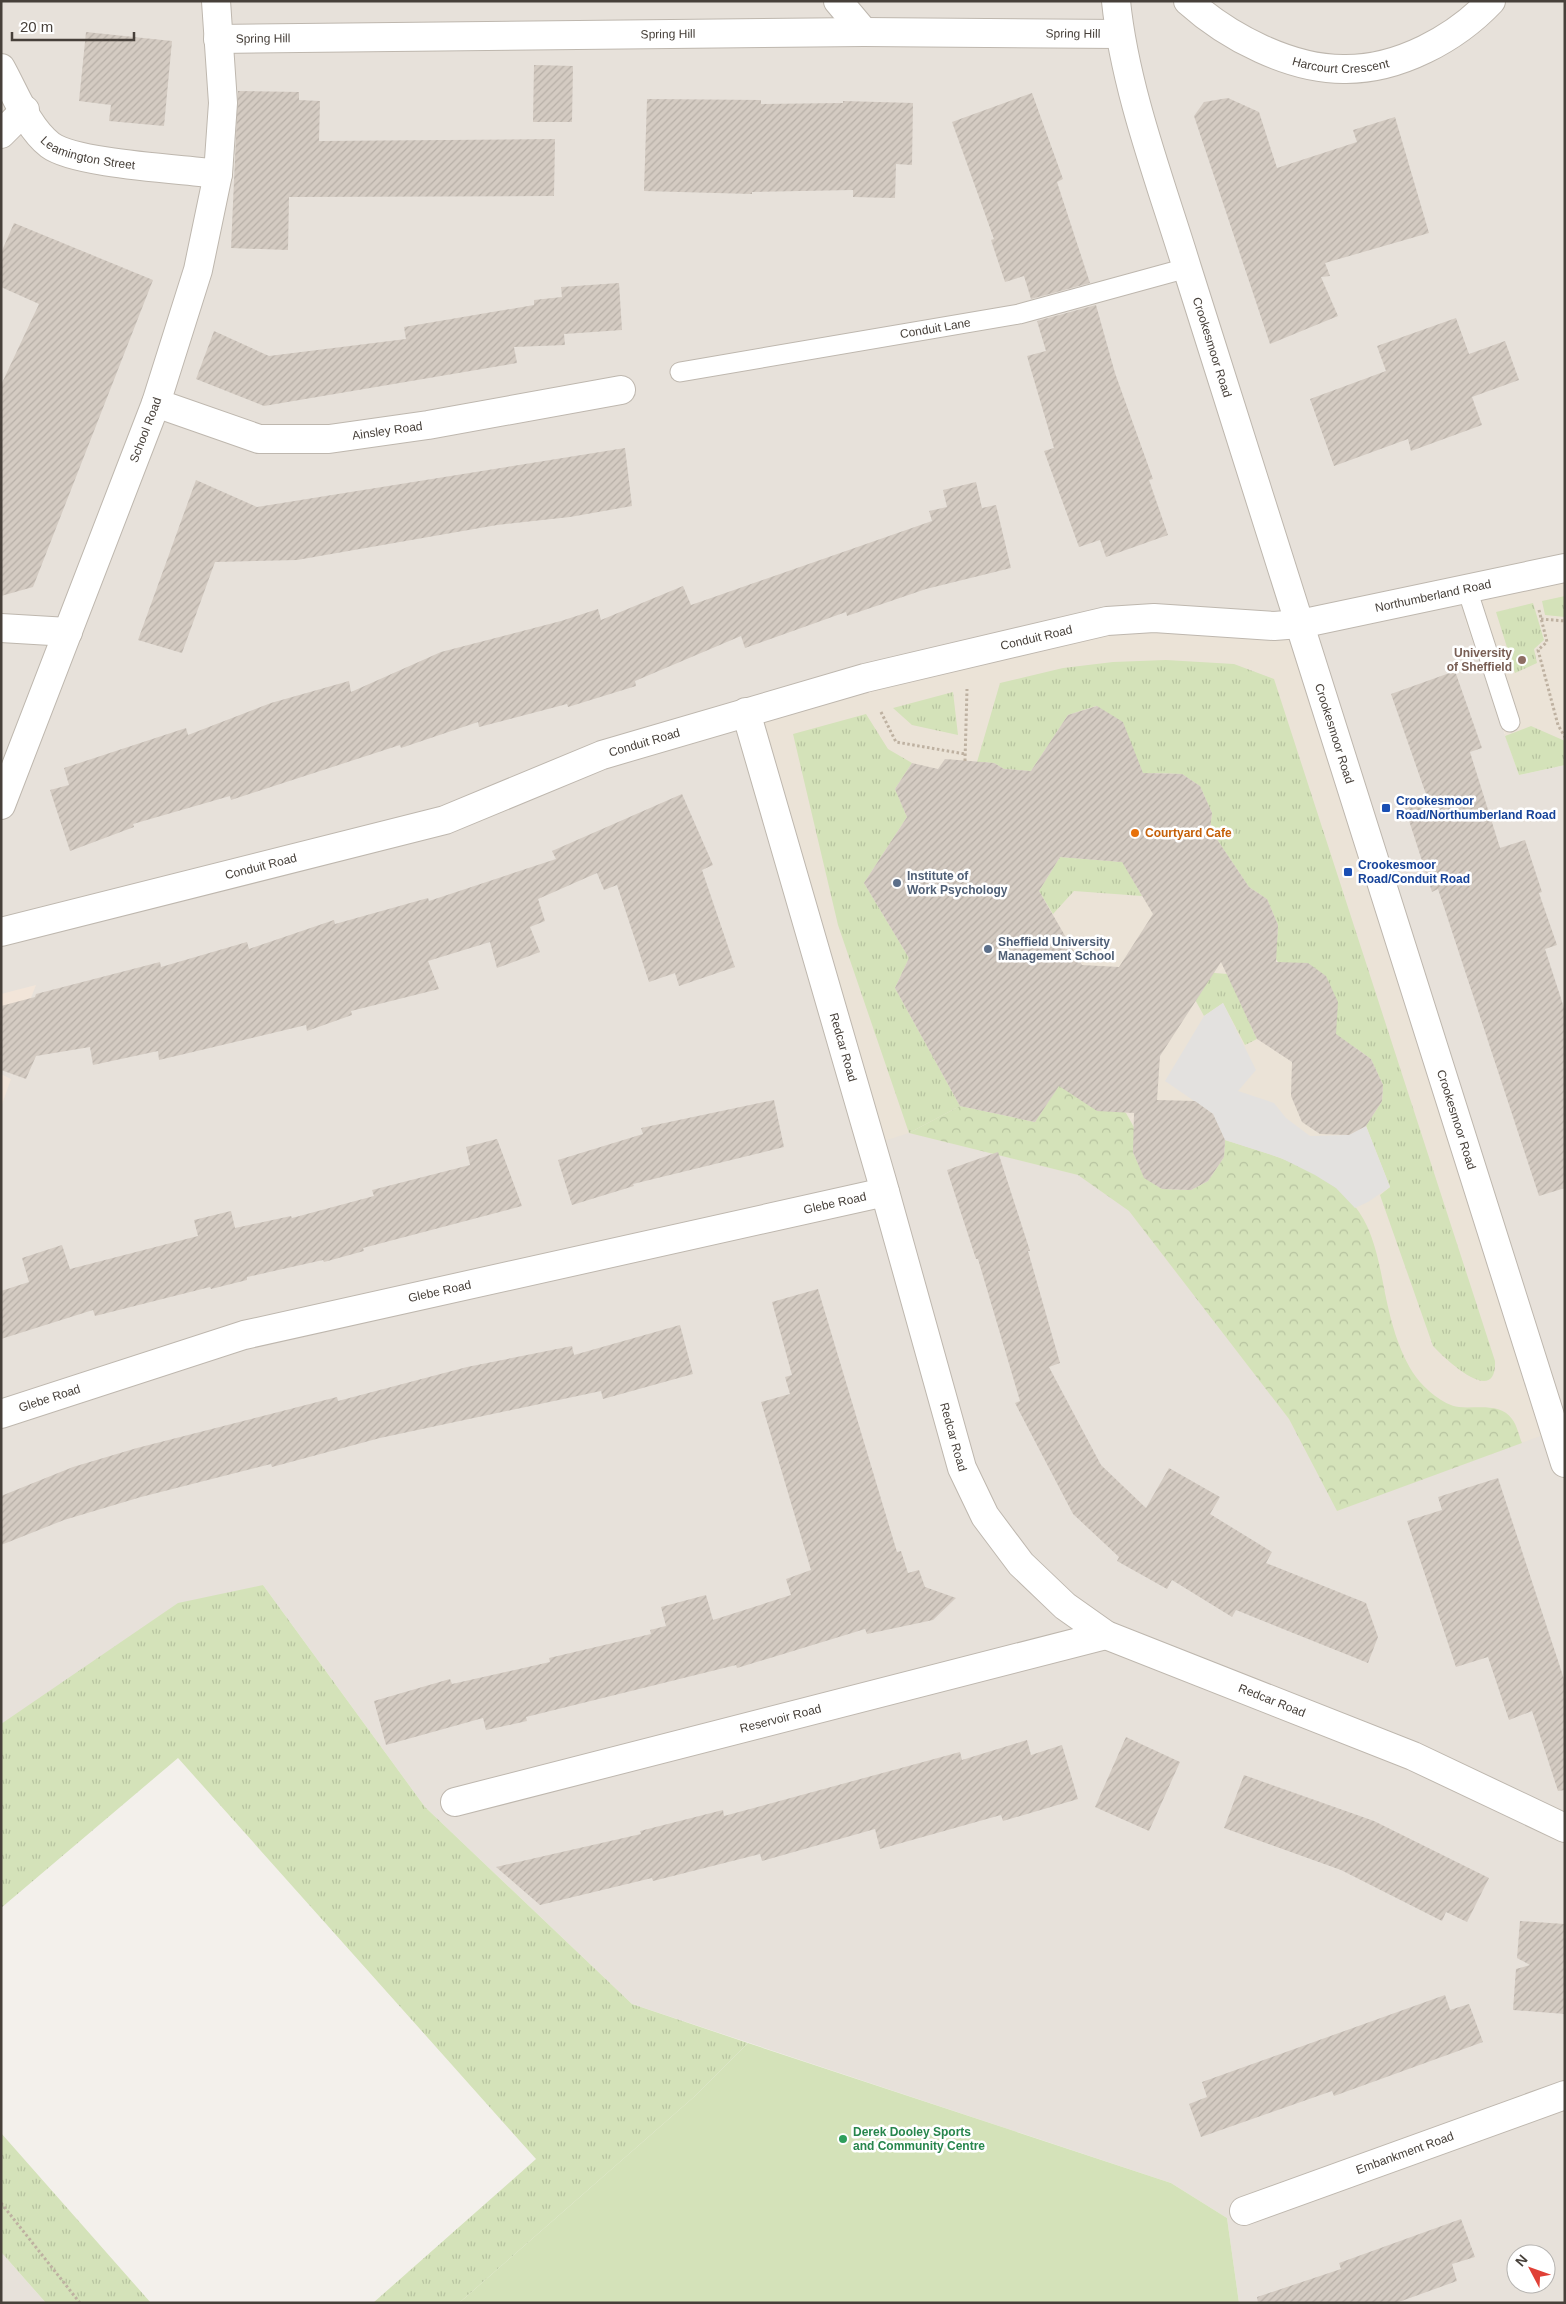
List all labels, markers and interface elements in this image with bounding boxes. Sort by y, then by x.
scale bar [12,10,135,42]
text: 20 m [20,18,53,35]
street label: Spring Hill [1046,26,1100,41]
street label: Spring Hill [641,27,695,41]
street label: Spring Hill [236,31,290,46]
street label: Harcourt Crescent [1291,54,1391,76]
street label: Leamington Street [38,133,137,172]
street label: Crookesmoor Road [1190,296,1234,399]
street label: Conduit Lane [899,315,972,341]
street label: School Road [127,396,164,465]
street label: Ainsley Road [351,419,423,443]
street label: Northumberland Road [1374,577,1492,615]
street label: Conduit Road [999,622,1074,653]
place label: University of Sheffield [1447,646,1512,674]
marker: University of Sheffield [1516,654,1528,666]
street label: Crookesmoor Road [1312,682,1357,785]
street label: Conduit Road [607,726,682,760]
place label: Crookesmoor Road/Northumberland Road [1396,794,1556,822]
marker: Crookesmoor Road/Northumberland Road [1380,802,1392,814]
place label: Courtyard Cafe [1145,826,1232,840]
marker: Courtyard Cafe [1129,827,1141,839]
street label: Conduit Road [224,851,298,882]
place label: Crookesmoor Road/Conduit Road [1358,858,1470,886]
marker: Crookesmoor Road/Conduit Road [1342,866,1354,878]
place label: Institute of Work Psychology [907,869,1008,897]
marker: Institute of Work Psychology [891,877,903,889]
place label: Sheffield University Management School [998,935,1115,963]
marker: Sheffield University Management School [982,943,994,955]
street label: Redcar Road [827,1011,860,1083]
street label: Crookesmoor Road [1434,1068,1479,1171]
street label: Glebe Road [802,1189,868,1217]
street label: Glebe Road [407,1278,473,1305]
street label: Glebe Road [17,1382,82,1415]
street label: Redcar Road [937,1401,970,1473]
street label: Redcar Road [1237,1681,1308,1720]
street label: Reservoir Road [738,1701,823,1736]
place label: Derek Dooley Sports and Community Centre [853,2125,985,2153]
street label: Embankment Road [1354,2129,1456,2177]
marker: Derek Dooley Sports and Community Centre [837,2133,849,2145]
north arrow [1506,2244,1556,2294]
text: N [1512,2251,1531,2270]

